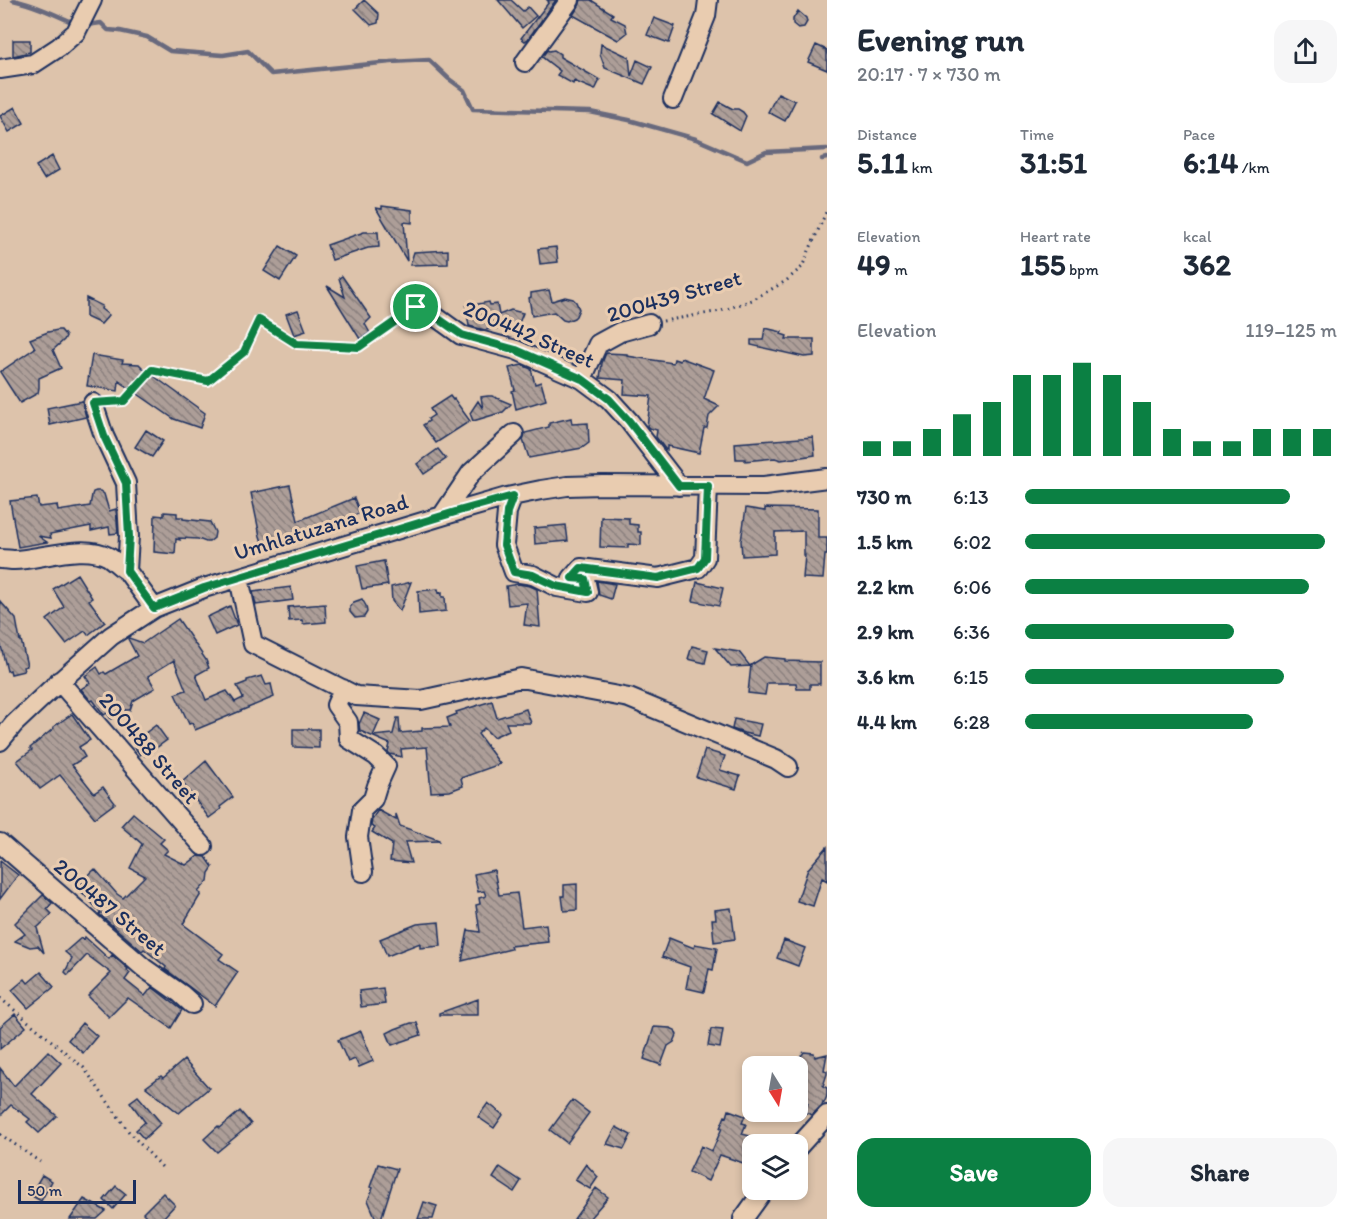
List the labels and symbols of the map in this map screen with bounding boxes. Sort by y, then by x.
street label: 200439 Street [604,264,744,328]
pin [390,281,441,332]
street label: 200442 Street [459,294,599,374]
street label: Umhlatuzana Road [231,488,411,566]
street label: 200488 Street [93,687,205,809]
street label: 200487 Street [48,852,172,962]
north arrow [742,1056,808,1122]
scale bar [18,1177,136,1204]

